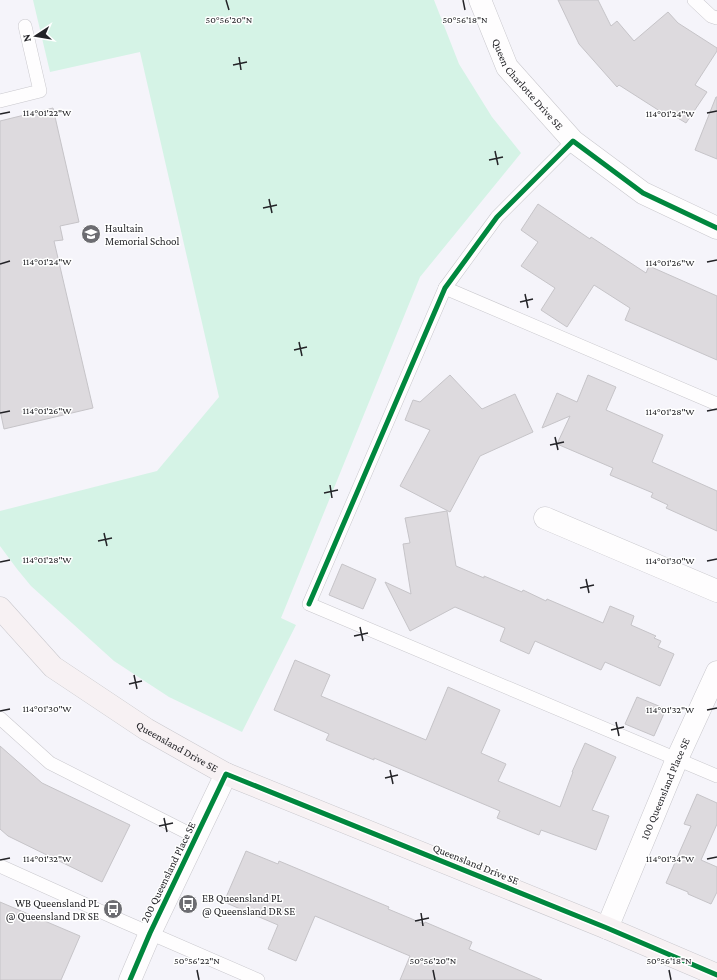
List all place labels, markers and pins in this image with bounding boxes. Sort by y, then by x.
place label: Haultain Memorial School [105,222,180,247]
school or university icon: Haultain Memorial School [80,223,102,245]
place label: EB Queensland PL @ Queensland DR SE [202,892,295,918]
bus stop icon: EB Queensland PL @ Queensland DR SE [177,893,199,915]
place label: WB Queensland PL @ Queensland DR SE [6,897,100,923]
bus stop icon: WB Queensland PL @ Queensland DR SE [102,898,124,920]

